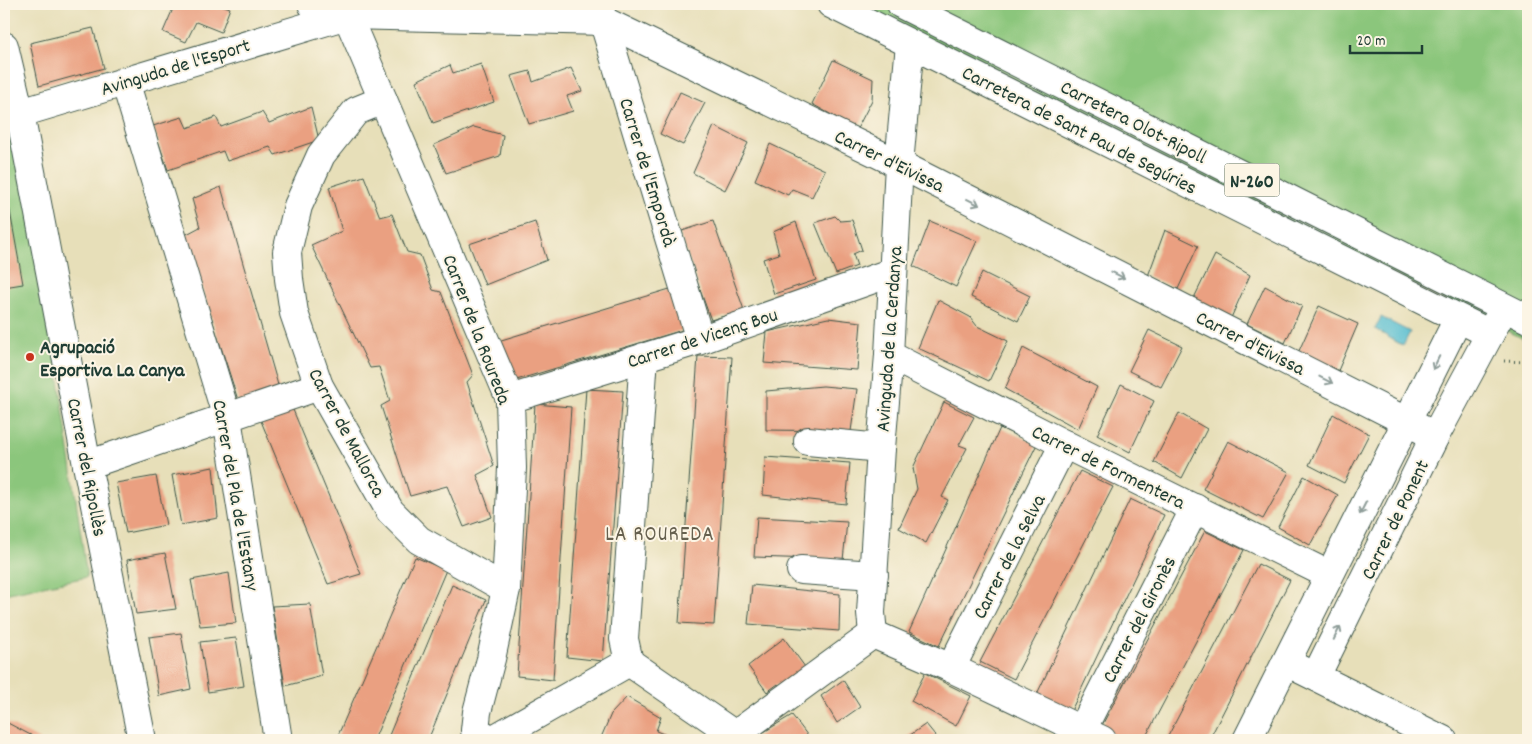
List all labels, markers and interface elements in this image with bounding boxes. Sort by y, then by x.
scale bar [1350,22,1422,54]
text: 20 m [1357,31,1385,53]
street label: Avinguda de l'Esport [98,33,254,105]
street label: Carretera de Sant Pau de Segúries [956,60,1201,203]
street label: Carretera Olot-Ripoll [1055,75,1211,173]
street label: Carrer de l'Empordà [610,95,682,251]
street label: Carrer d'Eivissa [829,124,949,202]
road number: N-260 [1224,164,1280,196]
one-way arrow [966,197,981,207]
street label: Avinguda de la Cerdanya [871,245,911,433]
street label: Carrer de la Roureda [434,251,517,410]
one-way arrow [1111,270,1126,280]
street label: Carrer de Vicenç Bou [624,302,782,377]
street label: Carrer d'Eivissa [1190,305,1310,384]
place label: Agrupació Esportiva La Canya [40,335,185,386]
marker: Agrupació Esportiva La Canya [24,351,36,363]
one-way arrow [1431,355,1441,370]
street label: Carrer de Mallorca [300,364,391,503]
one-way arrow [1318,376,1333,385]
street label: Carrer del Ripollès [58,396,112,539]
street label: Carrer del Pla de l'Estany [203,398,265,594]
street label: Carrer de Formentera [1026,419,1190,518]
street label: Carrer de Ponent [1356,456,1438,585]
street label: Carrer de la Selva [967,490,1054,625]
one-way arrow [1358,500,1367,515]
district label: LA ROUREDA [605,521,715,551]
street label: Carrer del Gironès [1097,552,1185,689]
one-way arrow [1333,625,1343,640]

